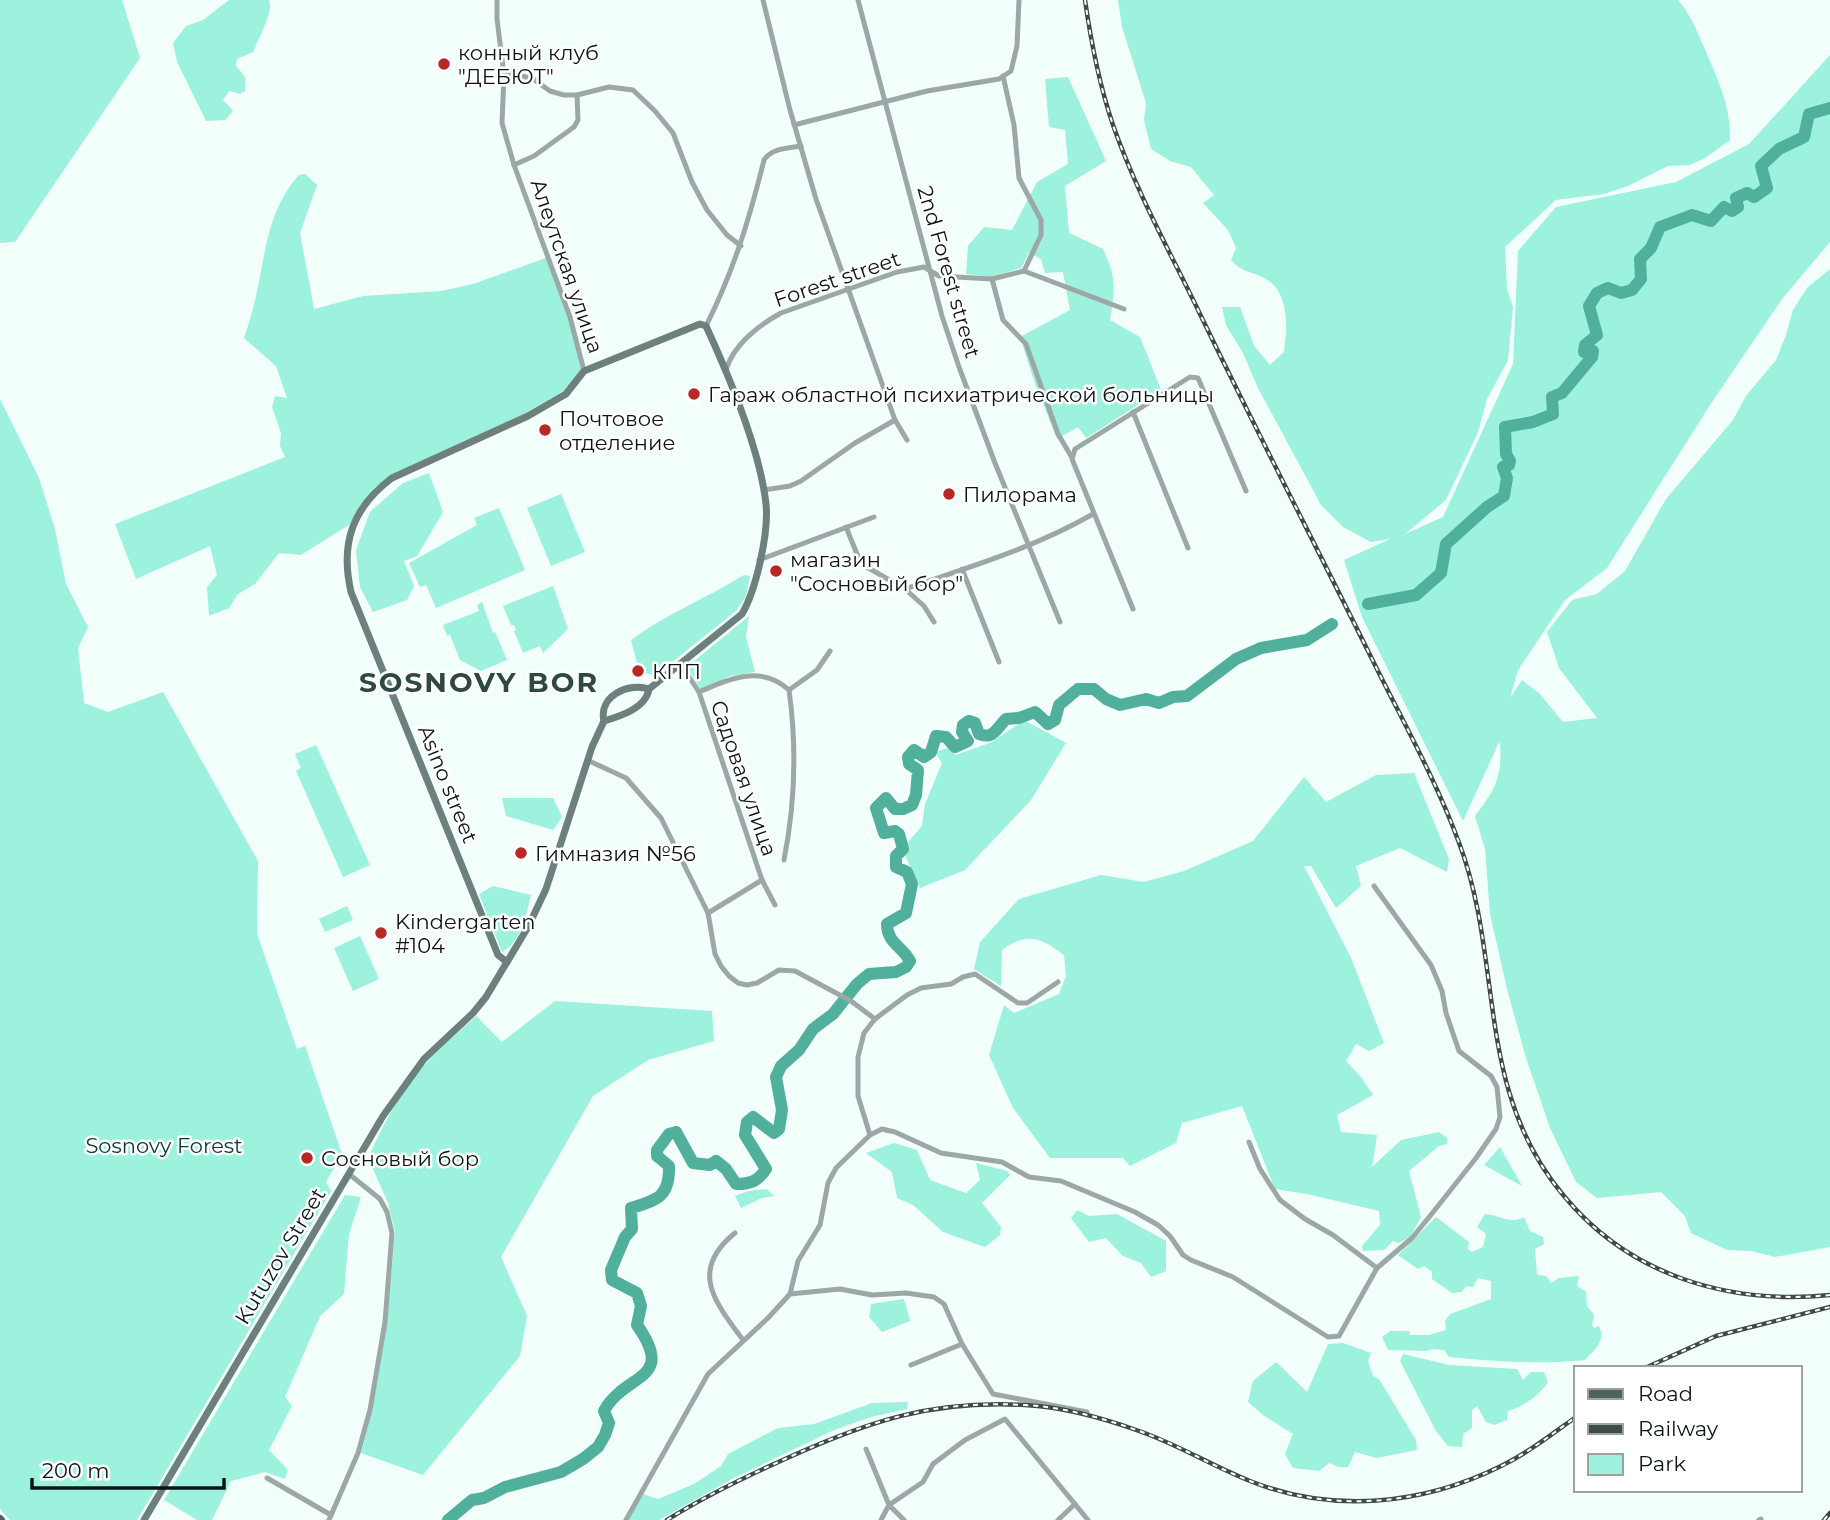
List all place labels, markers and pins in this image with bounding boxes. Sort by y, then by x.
place label: конный клуб "ДЕБЮТ" [458,40,599,89]
marker: конный клуб "ДЕБЮТ" [436,56,452,72]
place label: Гараж областной психиатрической больницы [708,382,1214,407]
marker: Гараж областной психиатрической больницы [686,386,702,402]
place label: Почтовое отделение [559,406,675,455]
marker: Почтовое отделение [537,422,553,438]
place label: Пилорама [963,482,1077,507]
marker: Пилорама [941,486,957,502]
place label: магазин "Сосновый бор" [790,547,963,596]
marker: магазин "Сосновый бор" [768,563,784,579]
place label: КПП [652,659,701,684]
marker: КПП [630,663,646,679]
place label: Гимназия №56 [535,841,696,866]
marker: Гимназия №56 [513,845,529,861]
place label: Kindergarten #104 [395,909,535,958]
marker: Kindergarten #104 [373,925,389,941]
place label: Сосновый бор [321,1146,479,1171]
marker: Сосновый бор [299,1150,315,1166]

